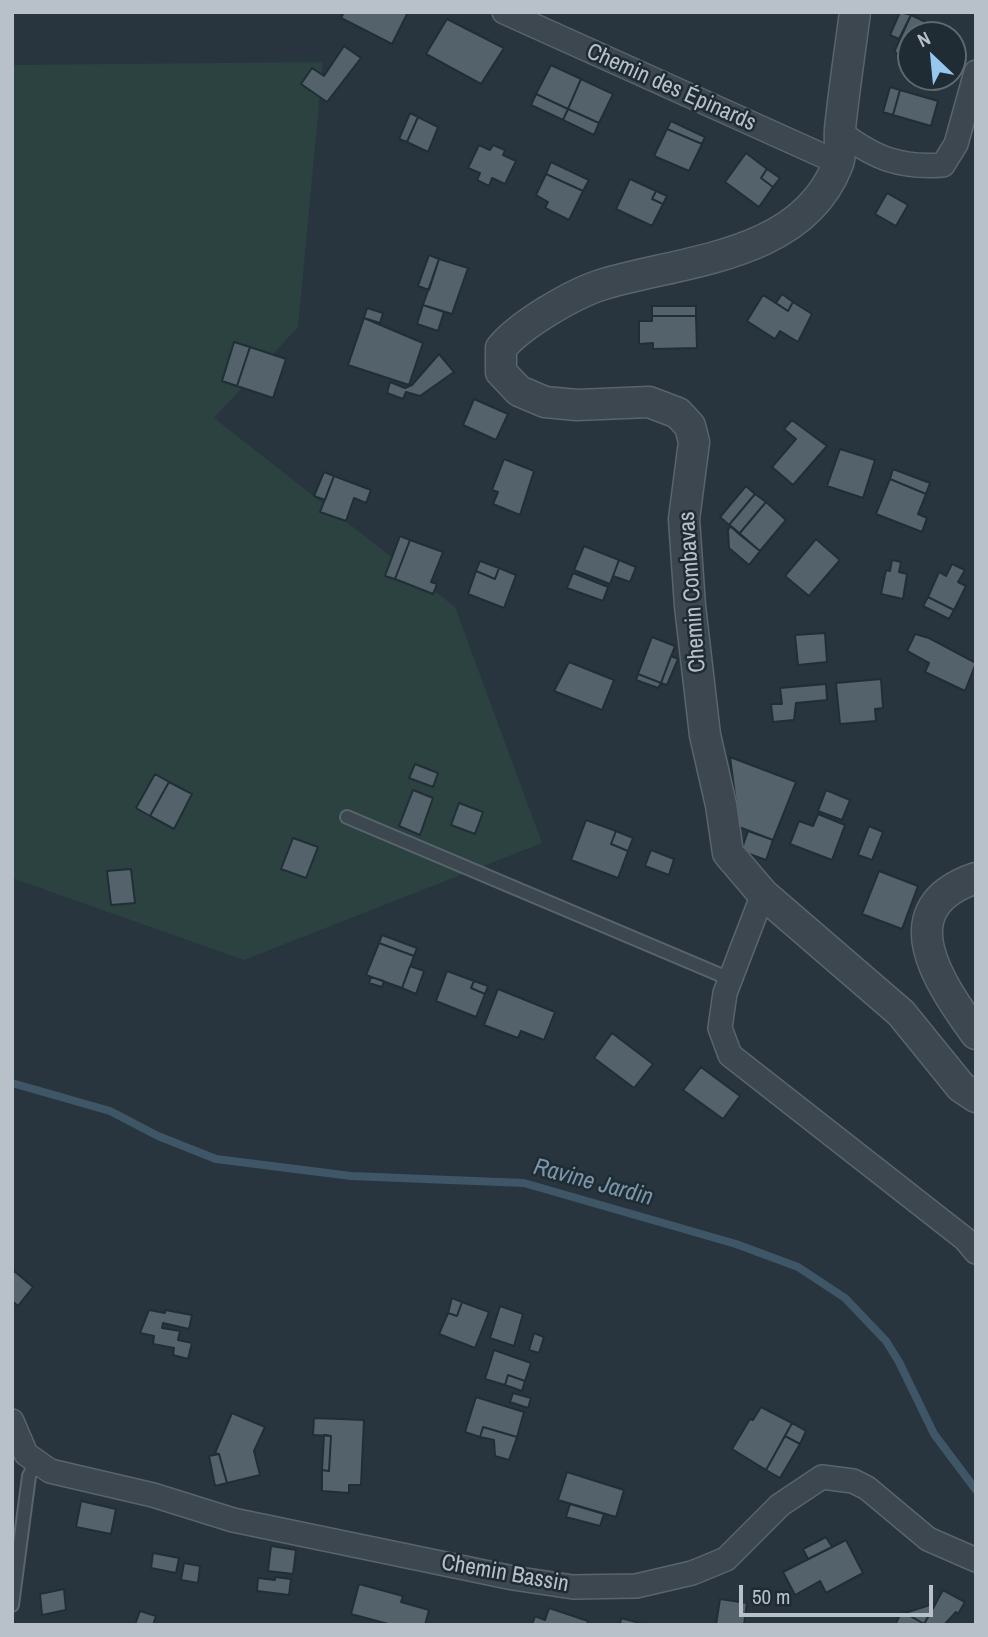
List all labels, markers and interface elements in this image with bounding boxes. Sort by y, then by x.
north arrow [897,21,967,91]
text: N [913,25,934,53]
street label: Chemin des Épinards [582,38,760,138]
street label: Chemin Combavas [674,511,712,673]
water label: Ravine Jardin [530,1153,656,1213]
street label: Chemin Bassin [439,1549,571,1599]
scale bar [743,1570,937,1614]
text: 50 m [752,1582,790,1611]

